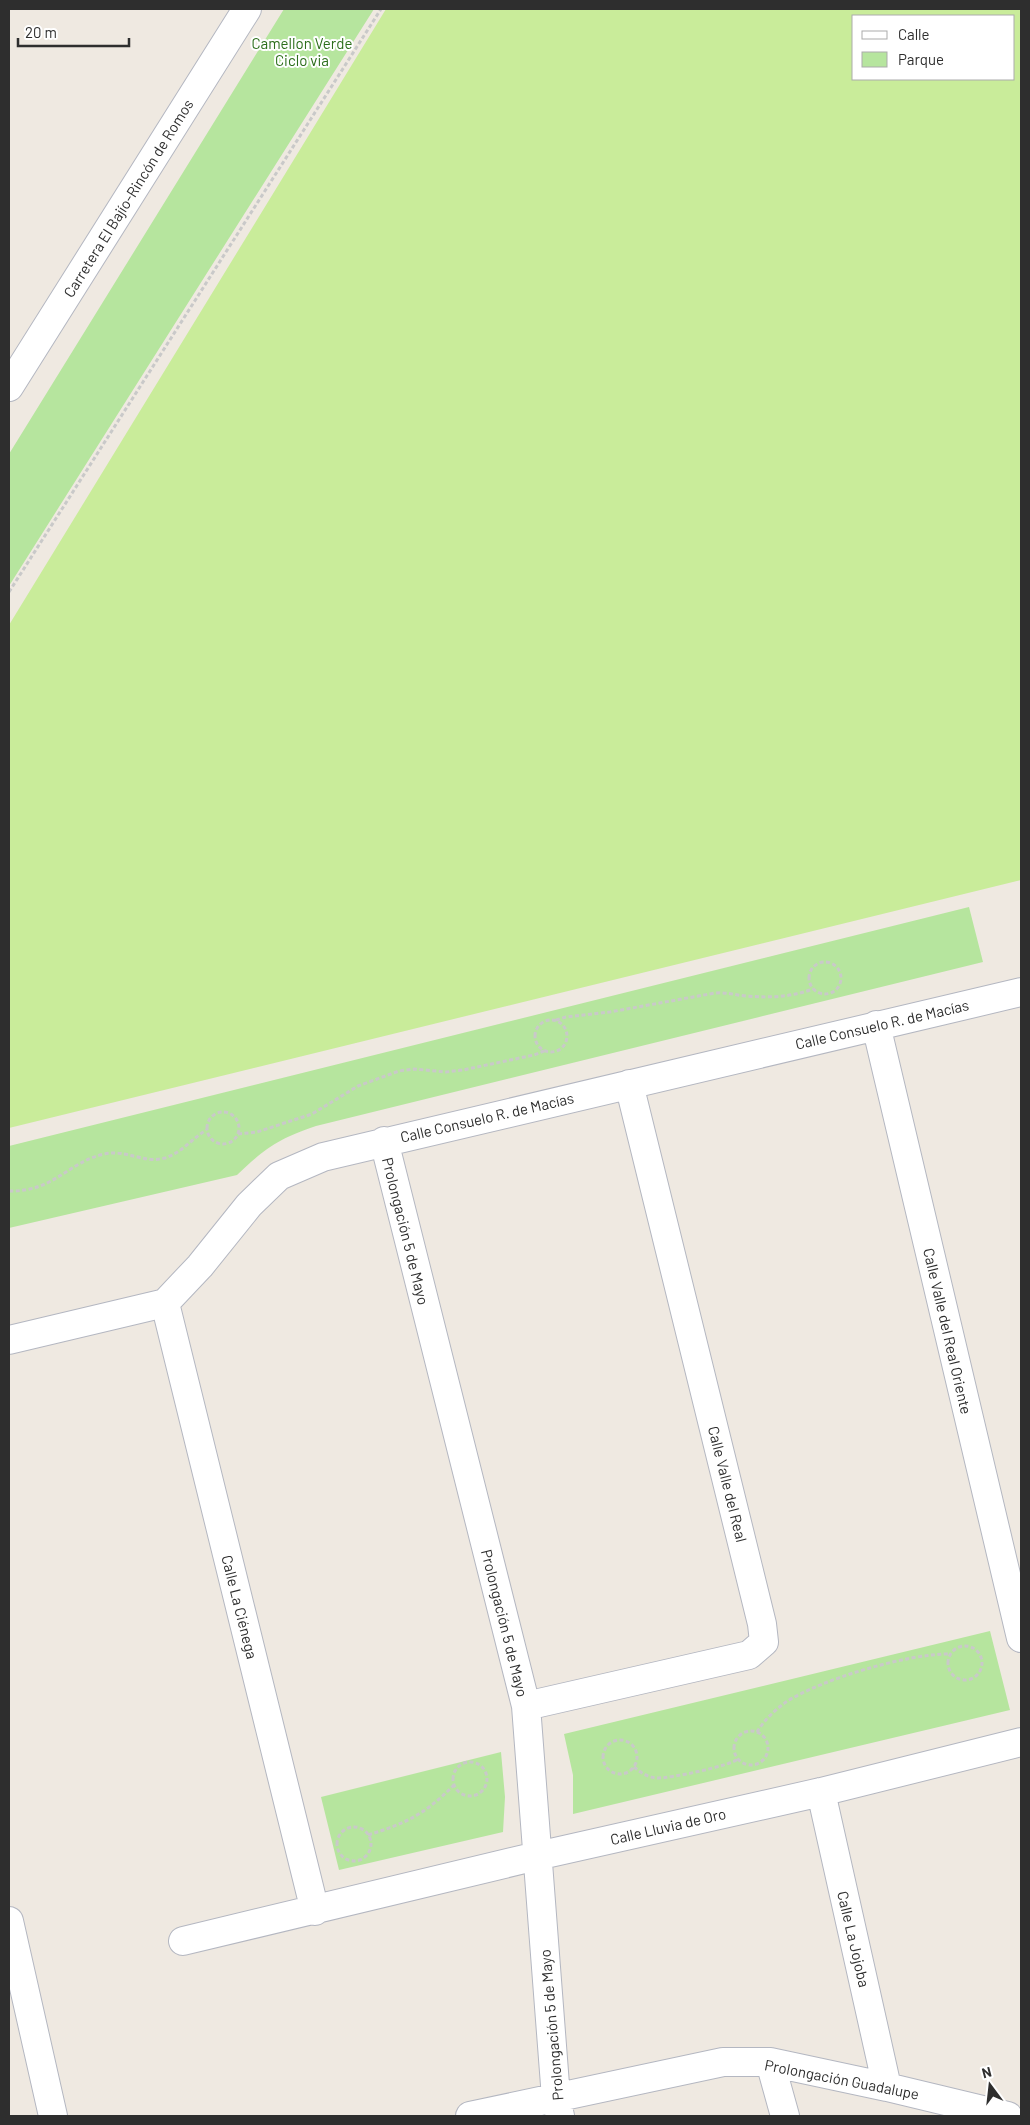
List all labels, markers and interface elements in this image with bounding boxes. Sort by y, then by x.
scale bar [18,15,129,47]
legend [852,15,1015,80]
text: 20 m [25,23,57,41]
text: Calle [898,25,930,43]
park label: Camellon Verde Ciclo via [252,34,352,69]
text: Parque [898,50,944,68]
street label: Carretera El Bajío-Rincón de Romos [59,96,197,300]
street label: Calle Consuelo R. de Macías [793,995,971,1053]
street label: Calle Consuelo R. de Macías [398,1088,576,1146]
street label: Prolongación 5 de Mayo [379,1155,433,1307]
street label: Calle Valle del Real Oriente [920,1246,976,1416]
street label: Calle Valle del Real [705,1424,751,1544]
street label: Prolongación 5 de Mayo [478,1547,532,1699]
street label: Calle La Ciénega [218,1553,262,1661]
street label: Calle Lluvia de Oro [608,1804,728,1848]
street label: Calle La Jojoba [834,1889,874,1989]
street label: Prolongación 5 de Mayo [535,1949,567,2101]
street label: Prolongación Guadalupe [763,2055,921,2103]
north arrow [965,2060,1015,2110]
text: N [980,2063,993,2081]

